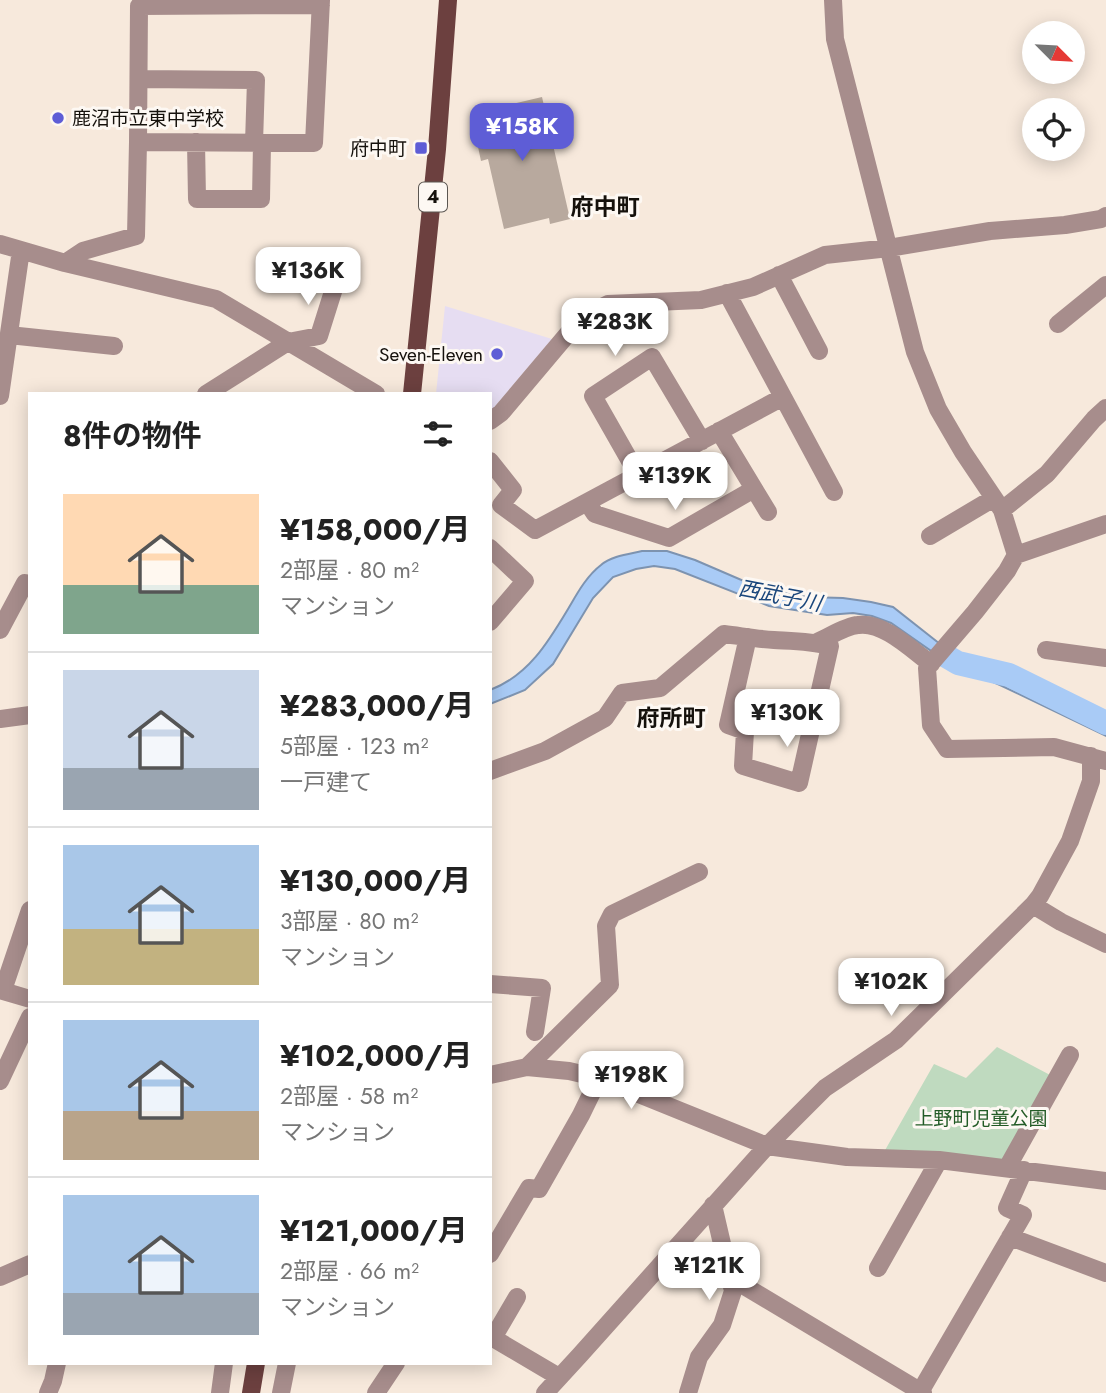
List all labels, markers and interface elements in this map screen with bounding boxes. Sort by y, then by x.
north arrow [1022,21,1085,84]
map controls [1022,21,1085,161]
button: locate [1022,98,1085,161]
pin: ¥158K [473,104,571,163]
place label: 鹿沼市立東中学校 [72,105,224,132]
text: ¥158K [486,109,558,143]
marker: 鹿沼市立東中学校 [50,110,66,126]
place label: 府中町 [350,135,407,162]
marker: 府中町 [413,140,429,156]
road number: 4 [419,182,447,212]
district label: 府中町 [571,190,640,224]
pin: ¥136K [259,247,357,307]
text: ¥136K [272,253,344,287]
pin: ¥283K [566,298,664,358]
text: ¥283K [577,304,653,338]
place label: Seven-Eleven [379,341,483,368]
marker: Seven-Eleven [489,346,505,362]
text: 8件の物件 [63,414,202,457]
icon: filters [419,415,457,453]
pin: ¥139K [626,452,724,512]
text: ¥139K [639,458,711,492]
text: ¥158,000/月 [280,508,471,551]
icon: home [119,522,203,606]
text: 2部屋 · 80 m² [280,553,419,587]
water label: 西武子川 [736,573,826,619]
text: マンション [280,589,395,623]
text: ¥283,000/月 [280,684,474,727]
pin: ¥130K [738,690,836,749]
text: ¥130K [751,695,823,729]
icon: home [119,698,203,782]
district label: 府所町 [637,701,706,735]
text: 5部屋 · 123 m² [280,729,428,763]
text: 一戸建て [280,765,372,799]
text: ¥130,000/月 [280,859,471,902]
icon: home [119,873,203,957]
text: 3部屋 · 80 m² [280,904,418,938]
text: マンション [280,940,395,974]
pin: ¥102K [842,958,940,1018]
text: ¥102K [854,964,928,998]
text: ¥102,000/月 [280,1034,472,1077]
icon: home [119,1048,203,1132]
pin: ¥198K [582,1052,680,1111]
text: ¥198K [595,1057,667,1091]
text: 2部屋 · 58 m² [280,1079,418,1113]
park label: 上野町児童公園 [914,1105,1048,1132]
text: マンション [280,1115,395,1149]
text: ¥121,000/月 [280,1209,468,1252]
icon: home [119,1223,203,1307]
pin: ¥121K [660,1242,758,1302]
text: ¥121K [674,1248,744,1282]
text: 2部屋 · 66 m² [280,1254,419,1288]
text: マンション [280,1290,395,1324]

